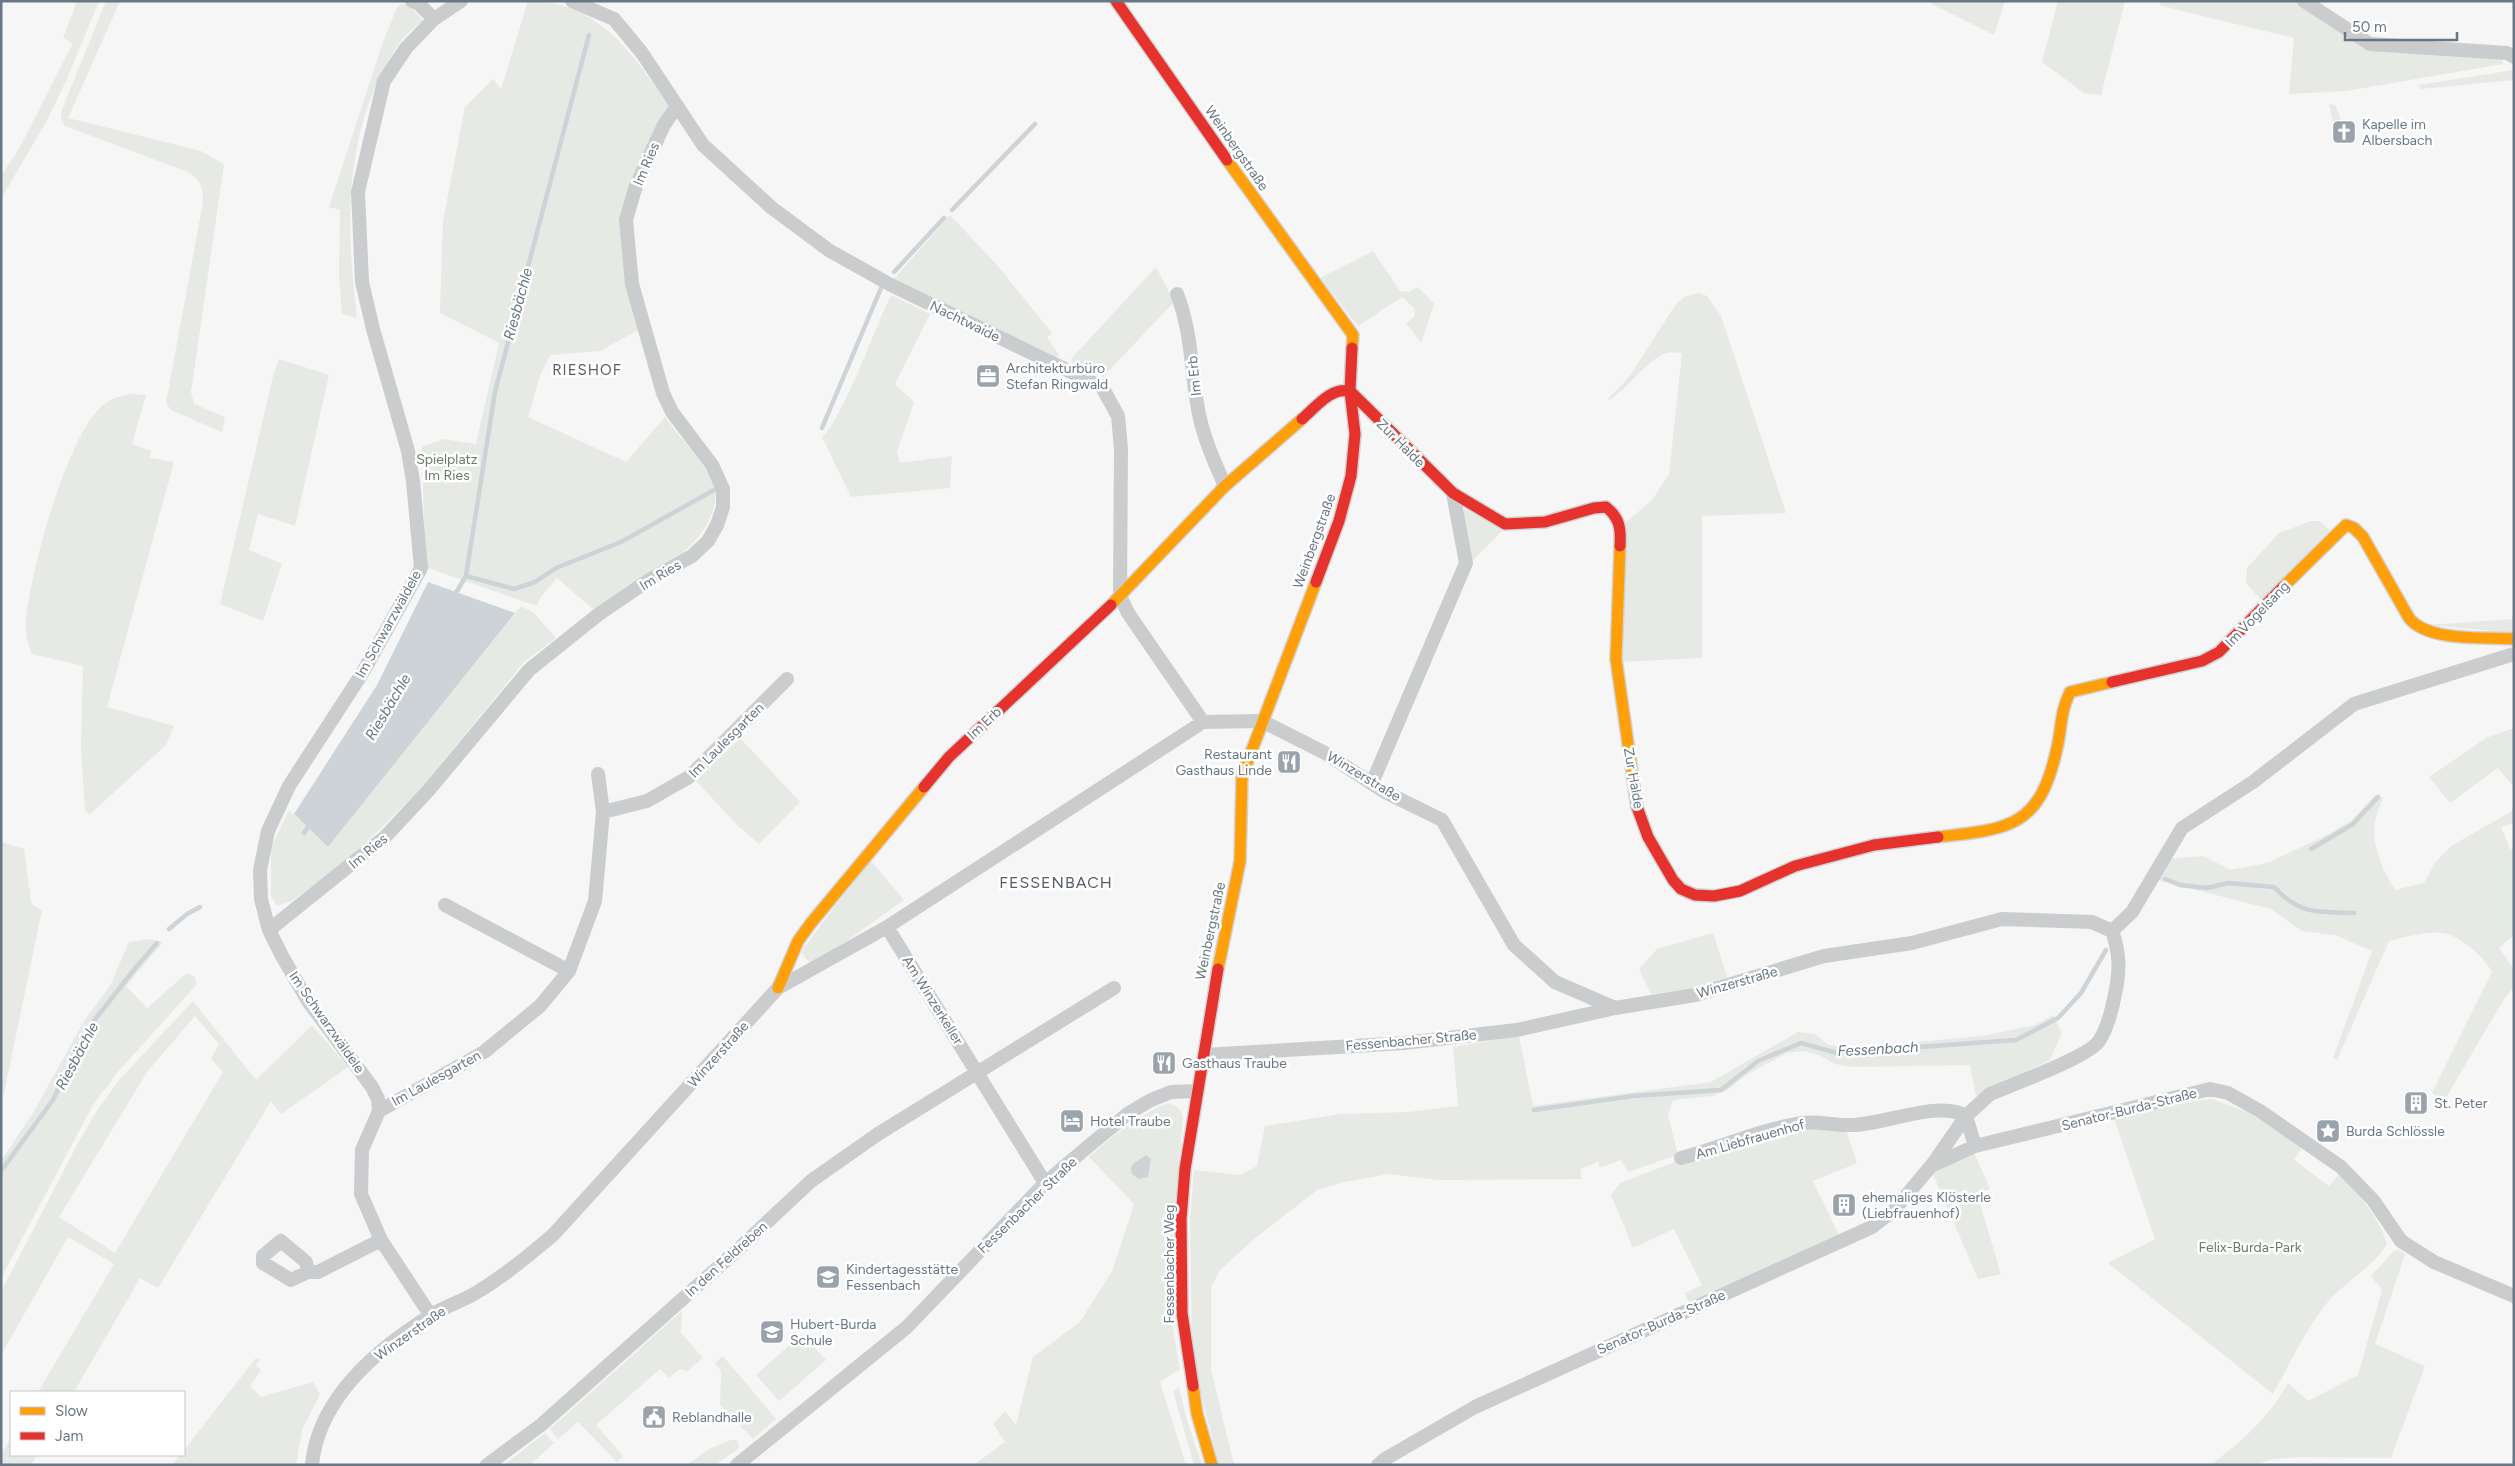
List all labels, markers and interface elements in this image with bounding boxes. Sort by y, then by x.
scale bar [2345,10,2458,42]
text: 50 m [2352,18,2387,36]
street label: Weinbergstraße [1201,103,1272,194]
place label: Kapelle im Albersbach [2362,116,2433,149]
church icon: Kapelle im Albersbach [2331,119,2357,145]
street label: Im Ries [630,140,663,188]
water label: Riesbächle [500,266,536,342]
street label: Nachtwaide [927,297,1003,346]
street label: Im Erb [1184,355,1205,397]
place label: Architekturbüro Stefan Ringwald [1006,360,1108,393]
district label: RIESHOF [552,361,622,379]
office icon: Architekturbüro Stefan Ringwald [975,363,1001,389]
street label: Zur Halde [1373,416,1429,471]
park label: Spielplatz Im Ries [416,451,478,484]
street label: Weinbergstraße [1289,491,1340,591]
street label: Im Ries [636,556,684,594]
street label: Im Schwarzwäldele [352,567,425,681]
street label: Im Vogelsang [2222,578,2293,651]
water label: Riesbächle [361,671,415,743]
street label: Im Laulesgarten [685,699,768,782]
street label: Im Erb [964,703,1005,743]
place label: Restaurant Gasthaus Linde [1175,746,1272,779]
street label: Zur Halde [1620,746,1647,810]
street label: Winzerstraße [1324,748,1404,805]
restaurant icon: Restaurant Gasthaus Linde [1276,749,1302,775]
street label: Im Ries [345,830,391,872]
district label: FESSENBACH [999,873,1113,892]
street label: Weinbergstraße [1192,880,1229,982]
street label: Am Winzerkeller [898,953,967,1048]
street label: Winzerstraße [1695,963,1780,1002]
street label: Im Schwarzwäldele [285,968,368,1077]
street label: Winzerstraße [684,1018,753,1091]
water label: Riesbächle [52,1019,102,1093]
street label: Fessenbacher Straße [1345,1026,1478,1055]
water label: Fessenbach [1837,1038,1919,1060]
street label: Im Laulesgarten [389,1047,484,1110]
restaurant icon: Gasthaus Traube [1151,1050,1177,1076]
place label: Gasthaus Traube [1182,1055,1287,1072]
street label: Senator-Burda-Straße [2060,1084,2199,1135]
building icon: St. Peter [2403,1090,2429,1116]
place label: St. Peter [2434,1095,2488,1112]
hotel icon: Hotel Traube [1059,1108,1085,1134]
place label: Hotel Traube [1090,1113,1171,1130]
street label: Am Liebfrauenhof [1694,1116,1807,1163]
place icon: Burda Schlössle [2315,1118,2341,1144]
place label: Burda Schlössle [2346,1123,2445,1140]
street label: Fessenbacher Straße [974,1153,1081,1257]
place label: ehemaliges Klösterle (Liebfrauenhof) [1862,1189,1991,1222]
building icon: ehemaliges Klösterle (Liebfrauenhof) [1831,1192,1857,1218]
street label: Fessenbacher Weg [1161,1205,1178,1323]
street label: In den Feldreben [682,1218,771,1301]
park label: Felix-Burda-Park [2199,1239,2302,1256]
place label: Kindertagesstätte Fessenbach [846,1261,958,1294]
school or university icon: Kindertagesstätte Fessenbach [815,1264,841,1290]
street label: Senator-Burda-Straße [1594,1286,1728,1358]
street label: Winzerstraße [371,1302,449,1364]
place label: Hubert-Burda Schule [790,1316,876,1349]
school or university icon: Hubert-Burda Schule [759,1319,785,1345]
legend [10,1391,185,1456]
text: Slow [55,1402,88,1420]
public building icon: Reblandhalle [641,1404,667,1430]
place label: Reblandhalle [672,1409,752,1426]
text: Jam [55,1427,83,1445]

